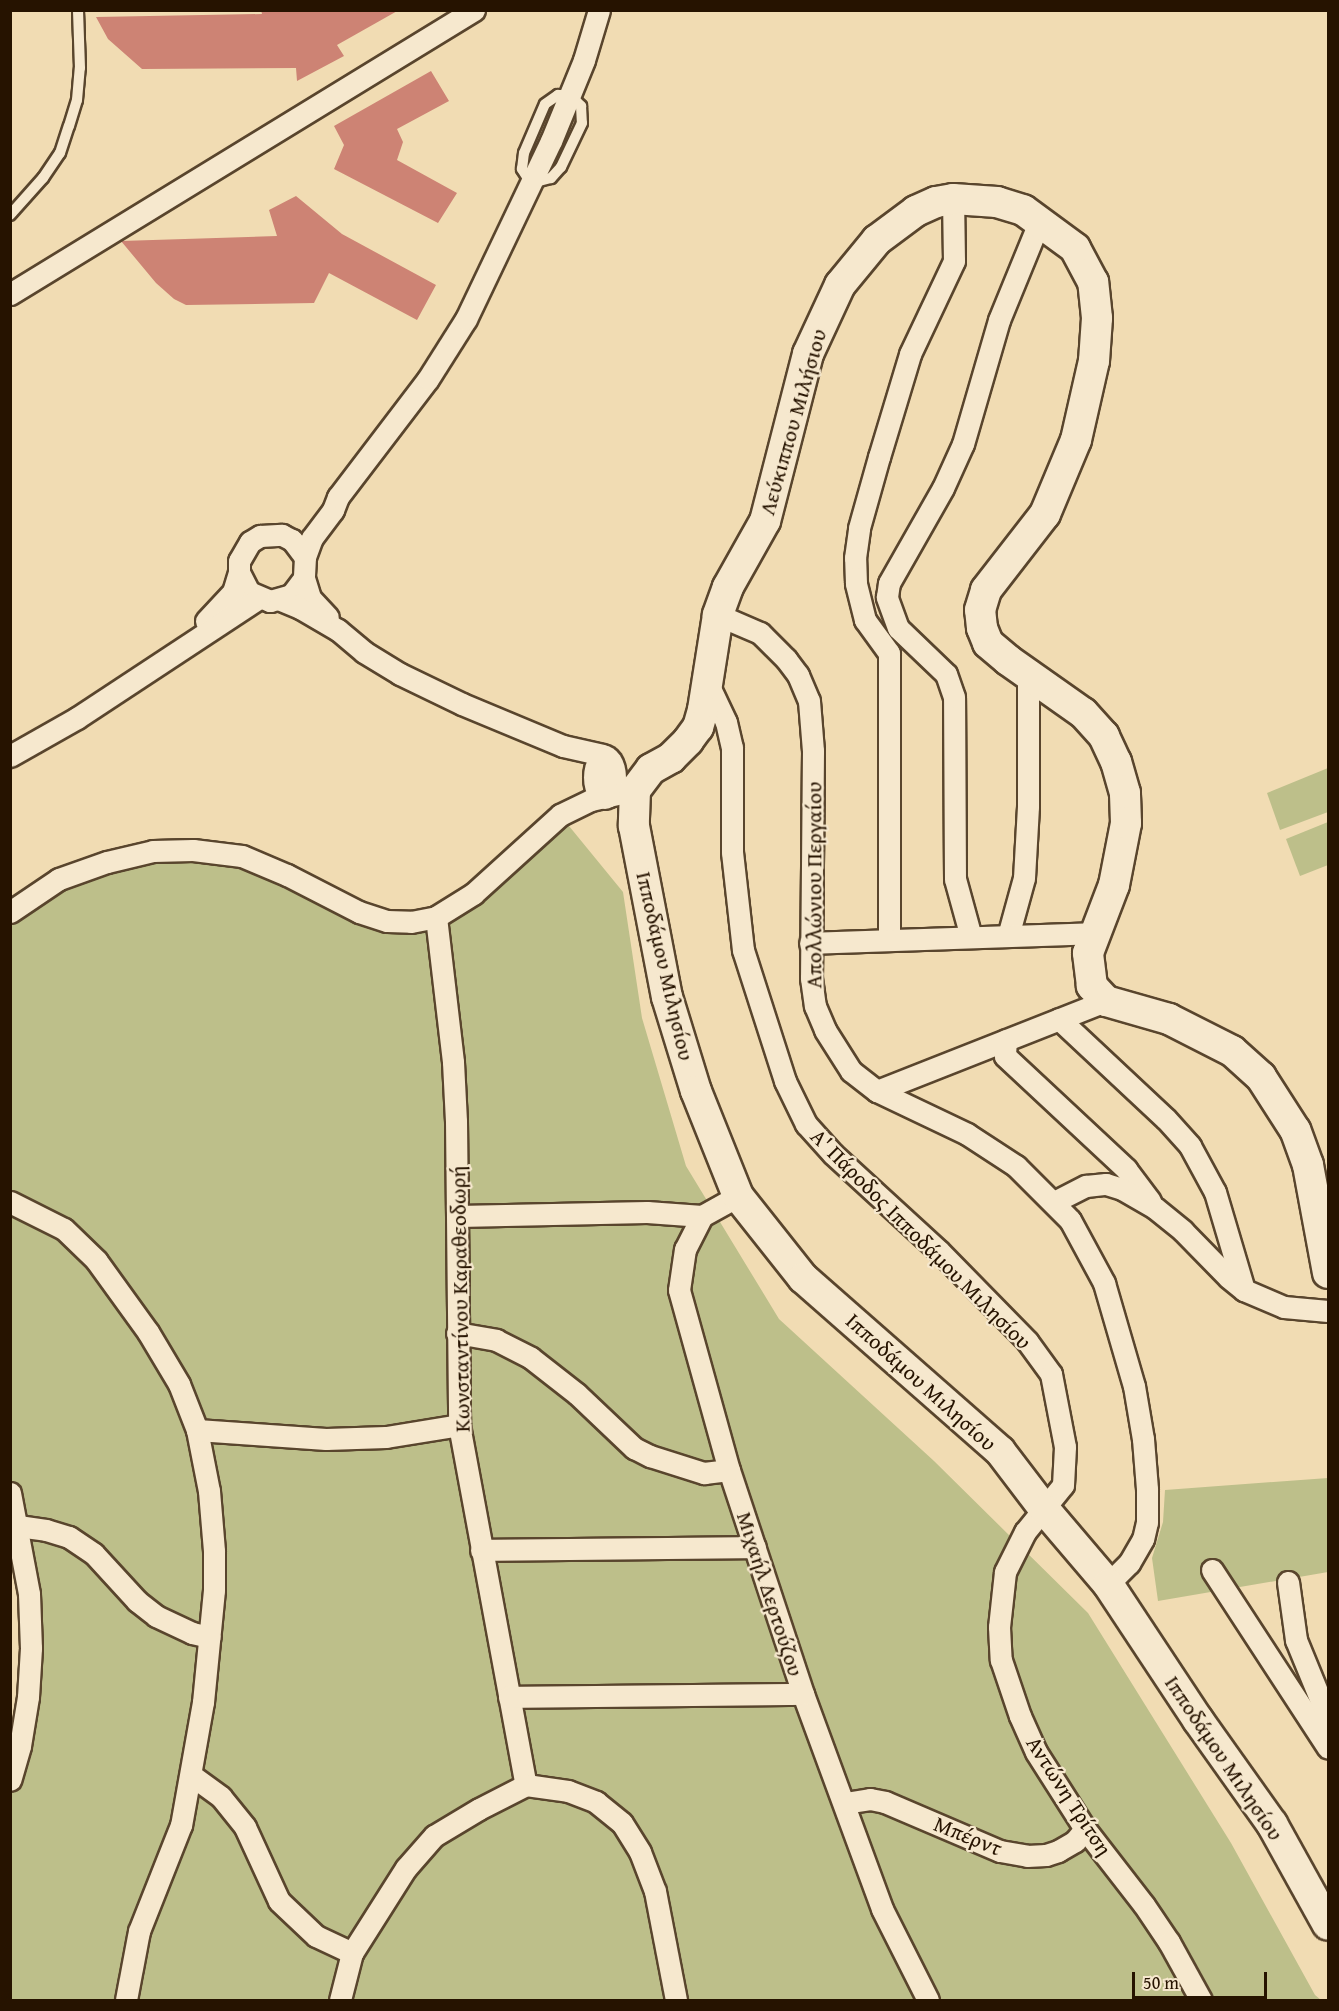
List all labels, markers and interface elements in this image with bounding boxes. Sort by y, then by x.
street label: Λεύκιππου Μιλήσιου [754,326,832,518]
street label: Απολλώνιου Περγαίου [801,781,827,989]
street label: Ιπποδάμου Μιλησίου [630,869,700,1063]
street label: Α' Πάροδος Ιπποδάμου Μιλησίου [805,1123,1037,1355]
street label: Κωνσταντίνου Καραθεοδωρή [444,1166,476,1432]
street label: Ιπποδάμου Μιλησίου [840,1308,1002,1456]
street label: Μιχαήλ Δερτούζου [731,1509,809,1679]
street label: Ιπποδάμου Μιλησίου [1159,1671,1289,1845]
street label: Αντώνη Τρίτση [1021,1731,1117,1861]
street label: Μπέρντ [930,1810,1006,1862]
scale bar [1135,1960,1270,1998]
text: 50 m [1143,1969,1179,1996]

